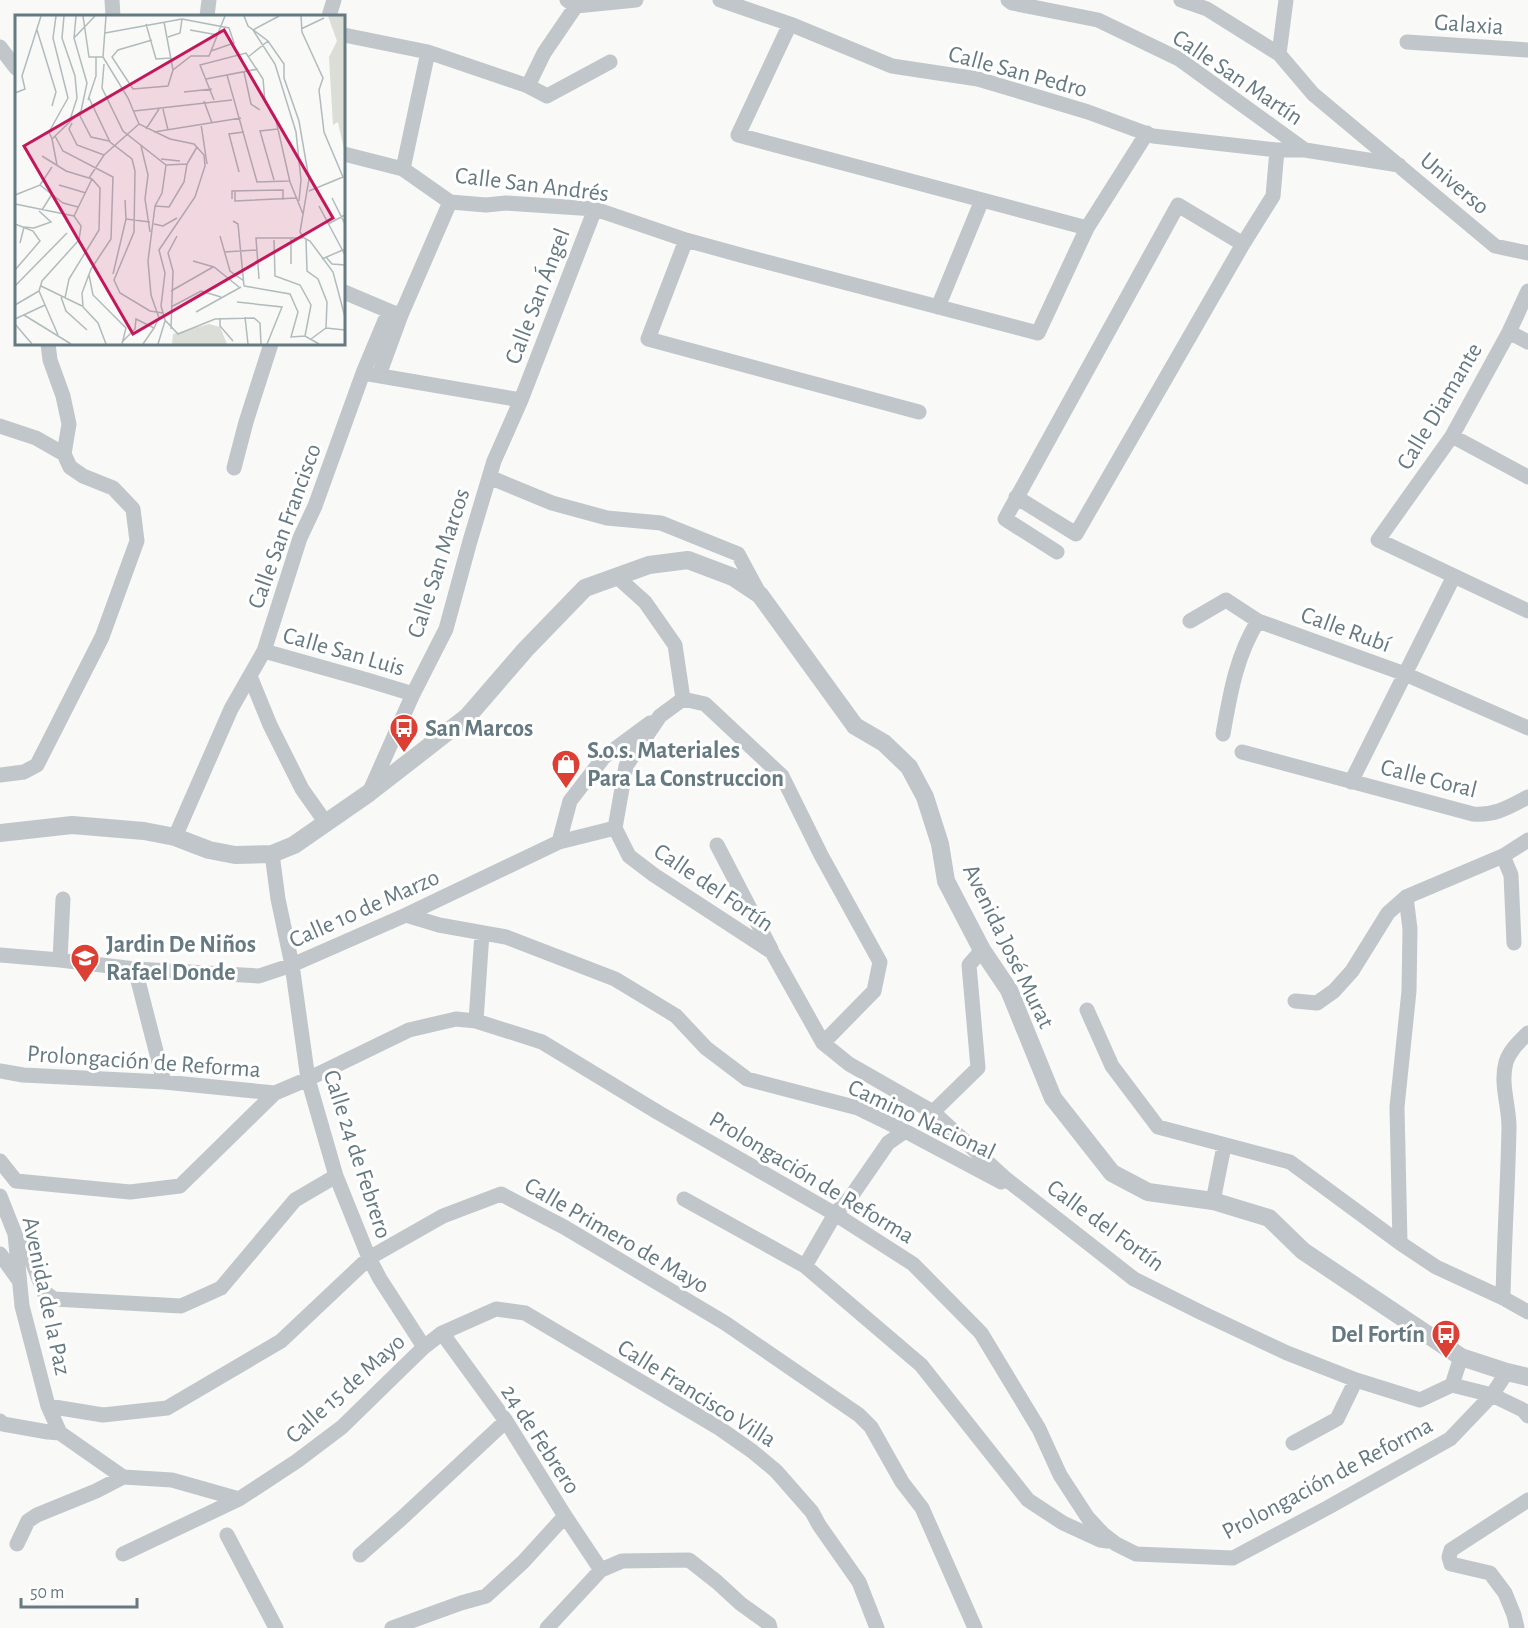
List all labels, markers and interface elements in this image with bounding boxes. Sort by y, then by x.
street label: Galaxia [1433,11,1504,39]
inset map [15,15,345,345]
street label: Calle San Martín [1168,25,1307,130]
street label: Calle San Pedro [946,42,1090,102]
street label: Universo [1415,148,1493,219]
street label: Calle San Andrés [454,164,610,206]
street label: Calle San Ángel [499,225,575,367]
street label: Calle Diamante [1393,339,1487,474]
street label: Calle San Francisco [244,441,326,612]
street label: Calle San Marcos [403,486,474,641]
street label: Calle Rubí [1298,603,1394,657]
street label: Calle San Luis [280,623,407,681]
bus stop icon: San Marcos [388,712,420,754]
place label: San Marcos [425,717,533,741]
place label: S.o.s. Materiales Para La Construccion [587,739,784,791]
shop icon: S.o.s. Materiales Para La Construccion [550,748,582,790]
street label: Calle Coral [1378,755,1479,803]
street label: Calle del Fortín [649,839,778,937]
street label: Avenida José Murat [958,861,1058,1033]
street label: Calle 10 de Marzo [286,865,443,953]
place label: Jardin De Niños Rafael Donde [106,933,256,985]
school or university icon: Jardin De Niños Rafael Donde [69,942,101,984]
street label: Prolongación de Reforma [26,1042,262,1082]
street label: Calle 24 de Febrero [319,1067,396,1241]
street label: Camino Nacional [844,1075,999,1164]
street label: Prolongación de Reforma [705,1107,918,1248]
street label: Calle Primero de Mayo [520,1173,713,1298]
street label: Calle del Fortín [1042,1175,1169,1276]
street label: Avenida de la Paz [18,1215,75,1378]
bus stop icon: Del Fortín [1430,1318,1462,1360]
place label: Del Fortín [1331,1323,1425,1347]
street label: Calle 15 de Mayo [281,1329,410,1448]
street label: Calle Francisco Villa [613,1335,780,1452]
street label: 24 de Febrero [496,1381,584,1498]
street label: Prolongación de Reforma [1218,1413,1437,1544]
scale bar [21,1571,136,1609]
text: 50 m [30,1584,64,1602]

